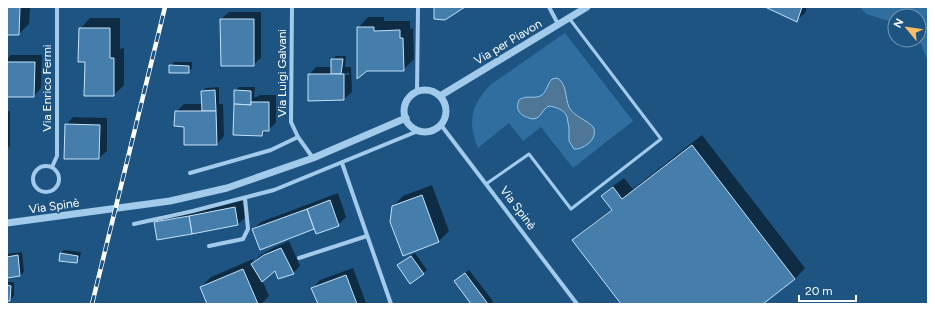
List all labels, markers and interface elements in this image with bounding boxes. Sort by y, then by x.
north arrow [887,8,927,48]
street label: Via per Piavon [472,16,545,68]
text: N [891,17,906,30]
street label: Via Luigi Galvani [275,29,289,117]
street label: Via Enrico Fermi [40,44,54,132]
street label: Via Spinè [497,184,539,233]
street label: Via Spinè [28,195,80,216]
scale bar [799,277,856,303]
text: 20 m [805,284,833,298]

